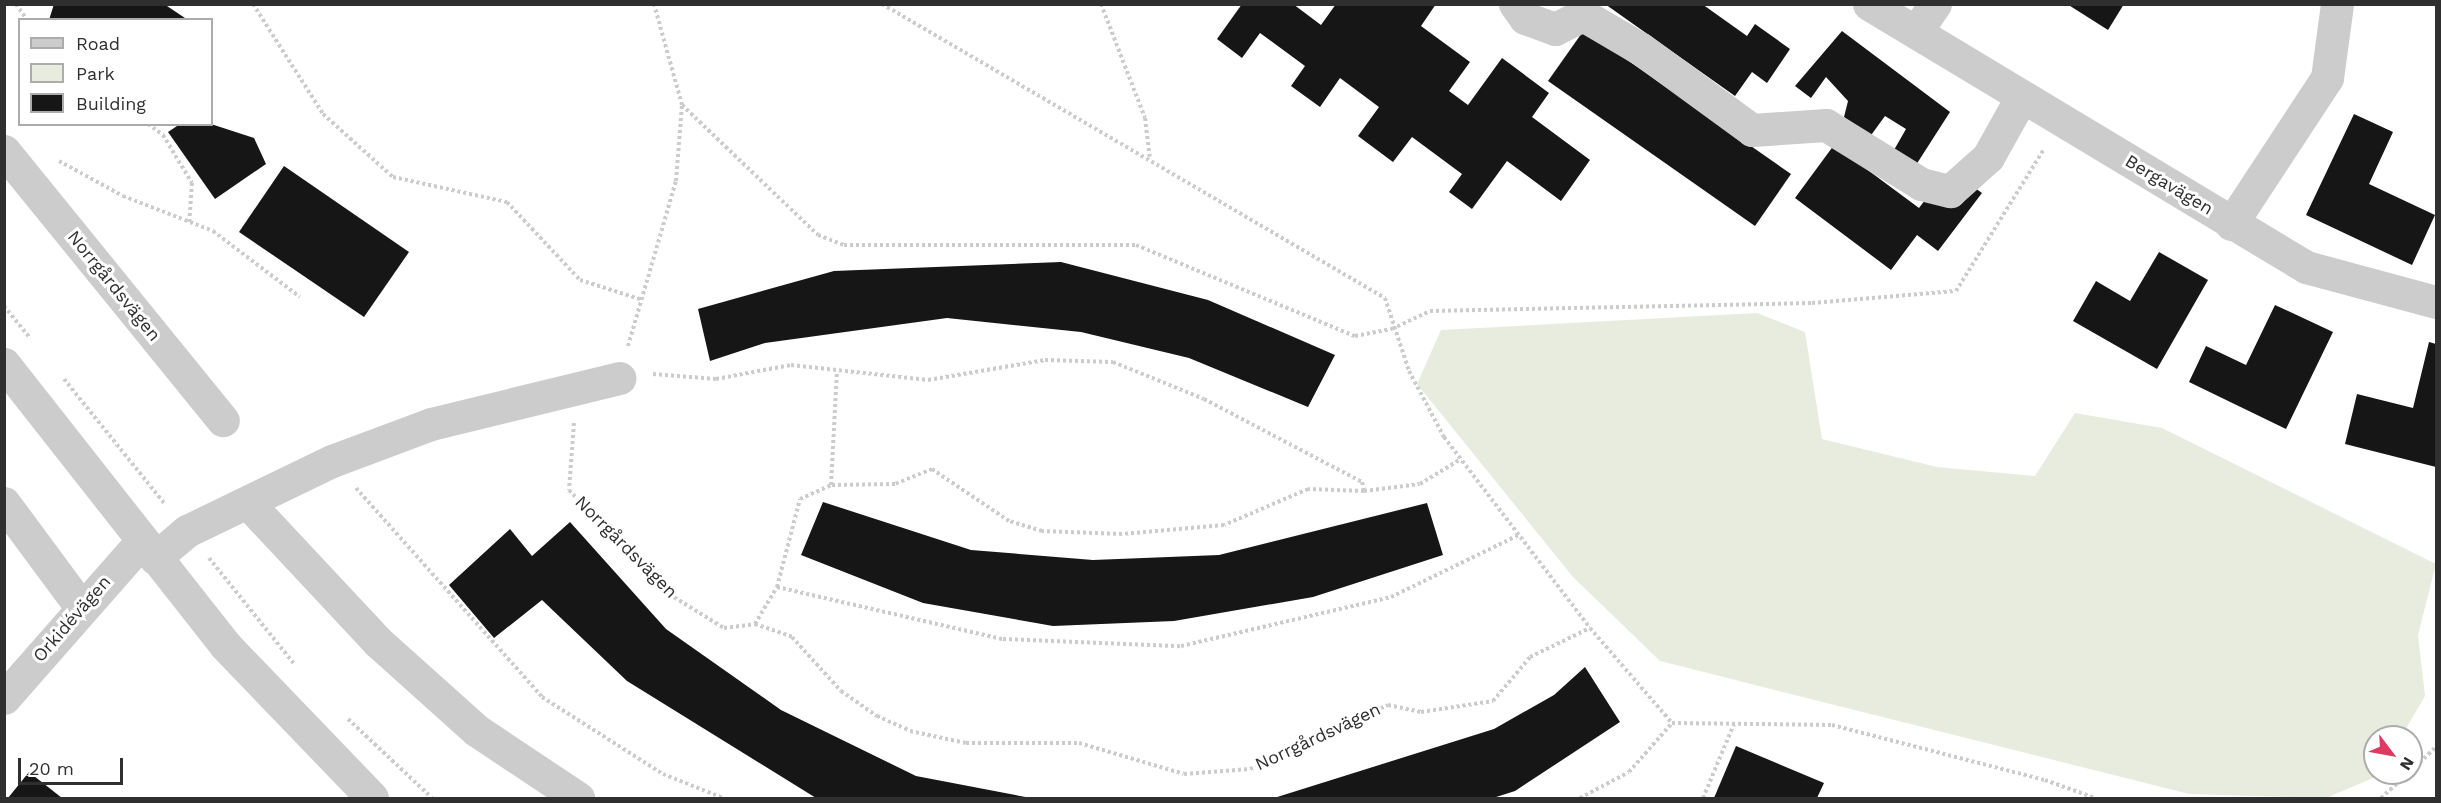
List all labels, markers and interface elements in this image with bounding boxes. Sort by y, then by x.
legend [18,18,213,126]
text: Road [76,33,120,54]
text: Park [76,63,115,84]
text: Building [76,93,146,114]
street label: Bergavägen [2121,150,2217,220]
street label: Norrgårdsvägen [63,226,165,346]
street label: Norrgårdsvägen [570,491,682,603]
street label: Orkidévägen [29,571,115,667]
street label: Norrgårdsvägen [1252,698,1384,776]
north arrow [2363,725,2423,785]
scale bar [21,746,126,784]
text: N [2396,754,2418,774]
text: 20 m [29,758,74,779]

